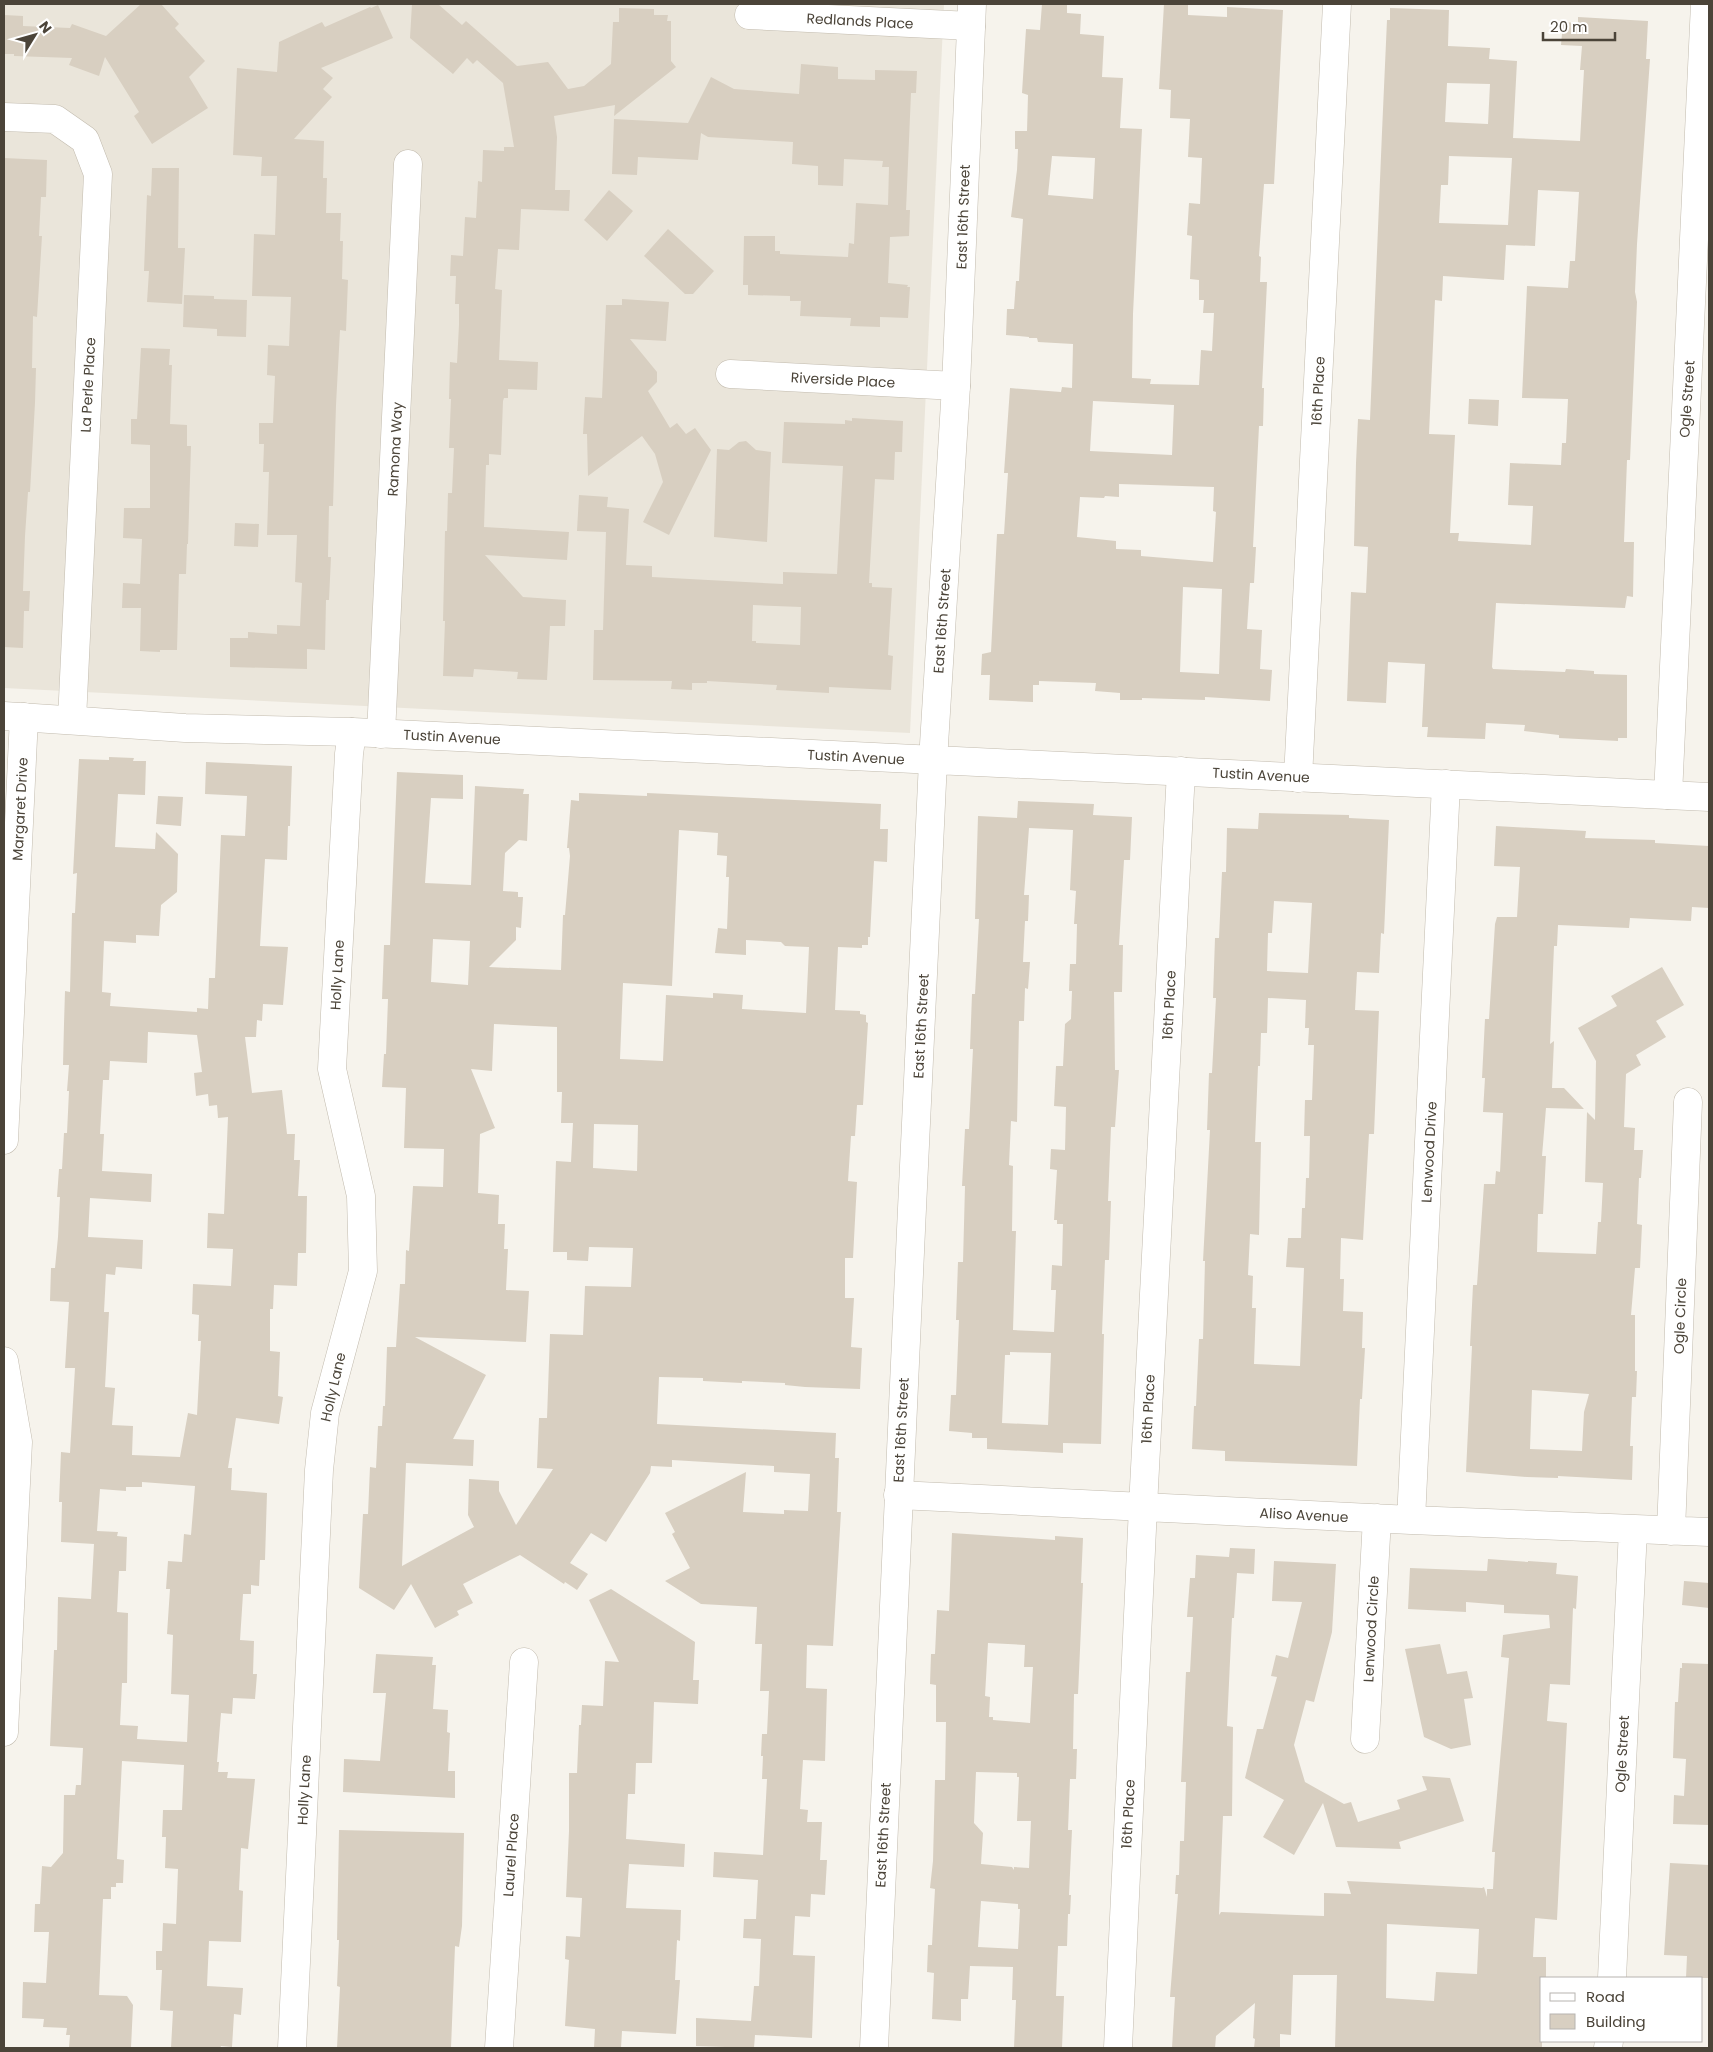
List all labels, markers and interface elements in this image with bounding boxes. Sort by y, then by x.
street label: Redlands Place [806,8,914,34]
north arrow [10,10,60,60]
scale bar [1543,10,1616,42]
text: 20 m [1550,16,1588,37]
text: N [34,17,57,37]
street label: East 16th Street [951,164,975,270]
street label: La Perle Place [76,337,100,433]
street label: 16th Place [1306,356,1330,426]
street label: Ogle Street [1674,360,1700,438]
street label: Riverside Place [790,367,896,393]
street label: Ramona Way [383,401,407,497]
street label: East 16th Street [928,568,956,674]
street label: Tustin Avenue [403,724,502,750]
street label: Tustin Avenue [807,744,906,770]
street label: Margaret Drive [7,756,33,861]
street label: Tustin Avenue [1212,762,1311,788]
street label: Holly Lane [325,939,349,1011]
street label: 16th Place [1157,970,1181,1040]
street label: East 16th Street [908,973,934,1079]
street label: Lenwood Drive [1416,1101,1442,1203]
street label: Ogle Circle [1669,1277,1691,1355]
street label: Holly Lane [315,1350,351,1424]
street label: 16th Place [1136,1374,1160,1444]
street label: East 16th Street [888,1377,914,1483]
street label: Aliso Avenue [1259,1503,1349,1527]
street label: Lenwood Circle [1358,1575,1384,1683]
street label: Ogle Street [1610,1715,1634,1793]
street label: Holly Lane [292,1754,316,1826]
street label: 16th Place [1116,1779,1140,1849]
street label: East 16th Street [870,1782,896,1888]
street label: Laurel Place [498,1812,524,1897]
legend [1540,1977,1703,2042]
text: Road [1586,1986,1625,2007]
text: Building [1586,2011,1646,2032]

